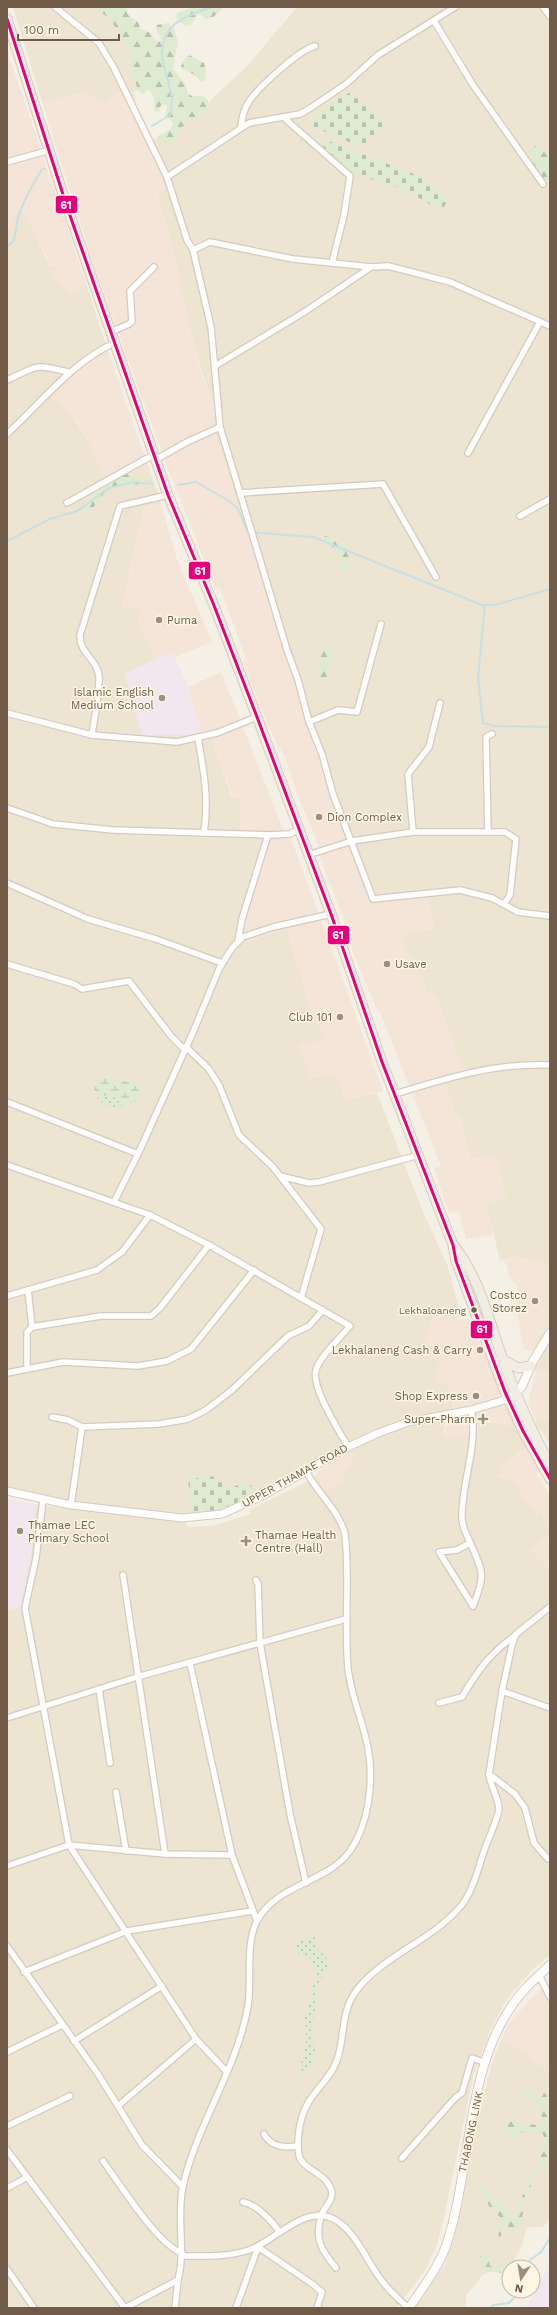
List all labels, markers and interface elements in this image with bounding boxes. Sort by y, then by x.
scale bar [18,16,119,42]
text: 100 m [24,23,59,37]
line badge: 61 [55,195,78,214]
text: 61 [60,199,72,212]
line badge: 61 [188,561,211,580]
text: 61 [194,565,206,578]
place label: Puma [167,614,197,627]
marker: Puma [154,615,164,625]
place label: Islamic English Medium School [71,686,155,712]
marker: Islamic English Medium School [157,693,167,703]
place label: Dion Complex [327,811,402,824]
marker: Dion Complex [314,812,324,822]
line badge: 61 [327,925,350,945]
text: 61 [332,929,344,942]
place label: Usave [395,958,427,971]
marker: Usave [382,959,392,969]
place label: Club 101 [288,1011,332,1024]
marker: Club 101 [335,1012,345,1022]
place label: Costco Storez [490,1289,527,1315]
marker: Costco Storez [530,1296,540,1306]
place label: Lekhaloaneng [399,1305,467,1316]
marker: Lekhaloaneng [469,1305,479,1315]
line badge: 61 [470,1320,493,1339]
text: 61 [476,1323,488,1336]
place label: Lekhalaneng Cash & Carry [332,1344,472,1357]
marker: Lekhalaneng Cash & Carry [475,1345,485,1355]
place label: Shop Express [395,1390,468,1403]
marker: Shop Express [471,1391,481,1401]
place label: Super-Pharm [404,1413,475,1426]
marker: Super-Pharm [478,1414,488,1424]
street label: UPPER THAMAE ROAD [240,1441,350,1510]
place label: Thamae LEC Primary School [28,1519,110,1545]
marker: Thamae LEC Primary School [15,1526,25,1536]
place label: Thamae Health Centre (Hall) [255,1529,336,1555]
marker: Thamae Health Centre (Hall) [240,1535,252,1547]
street label: THABONG LINK [456,2090,486,2174]
north arrow [501,2259,541,2299]
text: N [514,2281,524,2295]

